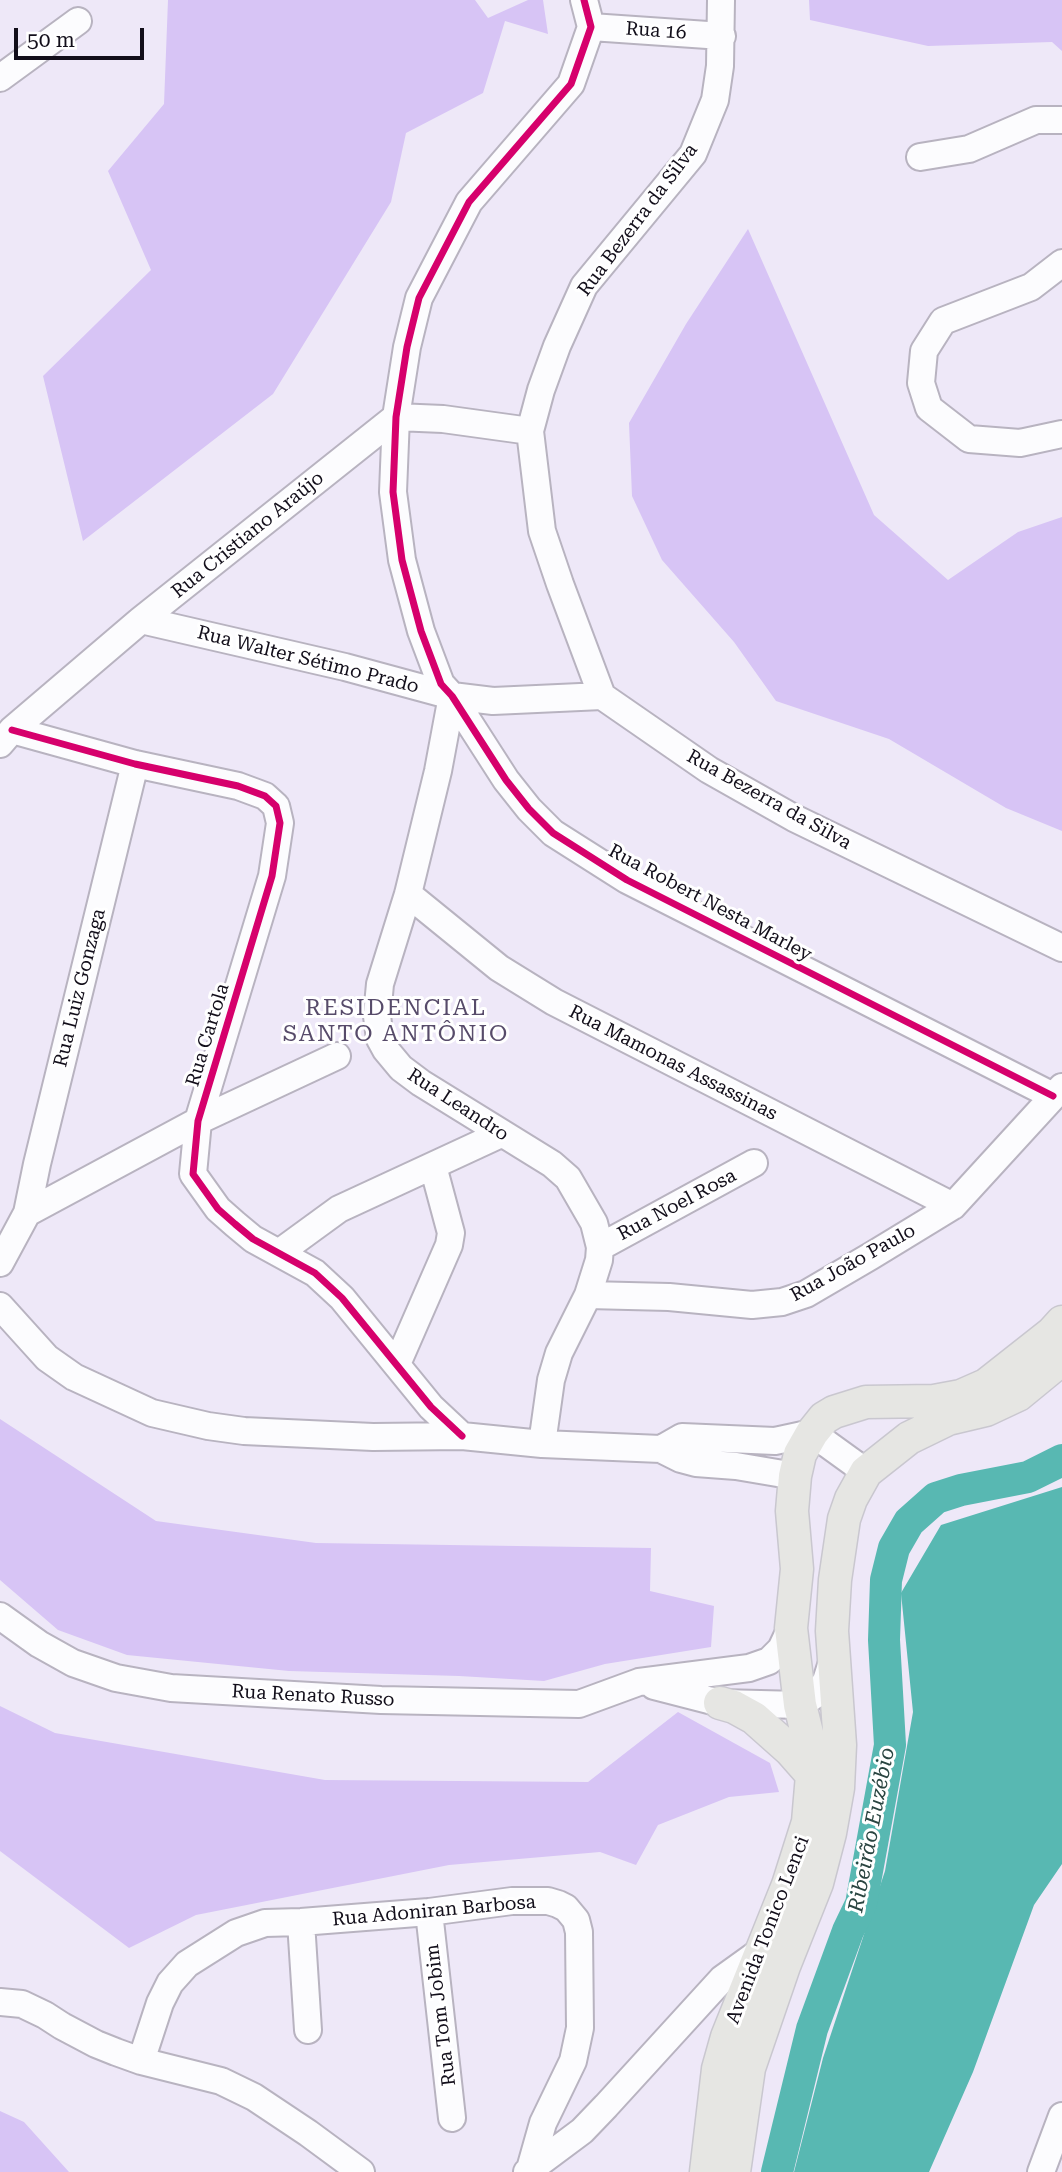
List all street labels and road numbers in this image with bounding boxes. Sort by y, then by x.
street label: Rua 16 [625,17,687,45]
street label: Rua Bezerra da Silva [573,139,703,301]
street label: Rua Cristiano Araújo [167,467,329,603]
street label: Rua Walter Sétimo Prado [195,621,421,699]
street label: Rua Bezerra da Silva [683,745,855,855]
street label: Rua Robert Nesta Marley [604,840,816,966]
street label: Rua Luiz Gonzaga [49,906,111,1070]
street label: Rua Cartola [182,981,234,1089]
street label: Rua Mamonas Assassinas [565,1000,781,1126]
street label: Rua Leandro [403,1064,513,1146]
street label: Rua Noel Rosa [614,1164,740,1246]
street label: Rua João Paulo [786,1219,920,1307]
street label: Rua Renato Russo [231,1680,395,1712]
street label: Avenida Tonico Lenci [722,1833,814,2027]
street label: Rua Adoniran Barbosa [331,1891,537,1931]
street label: Rua Tom Jobim [421,1943,461,2087]

